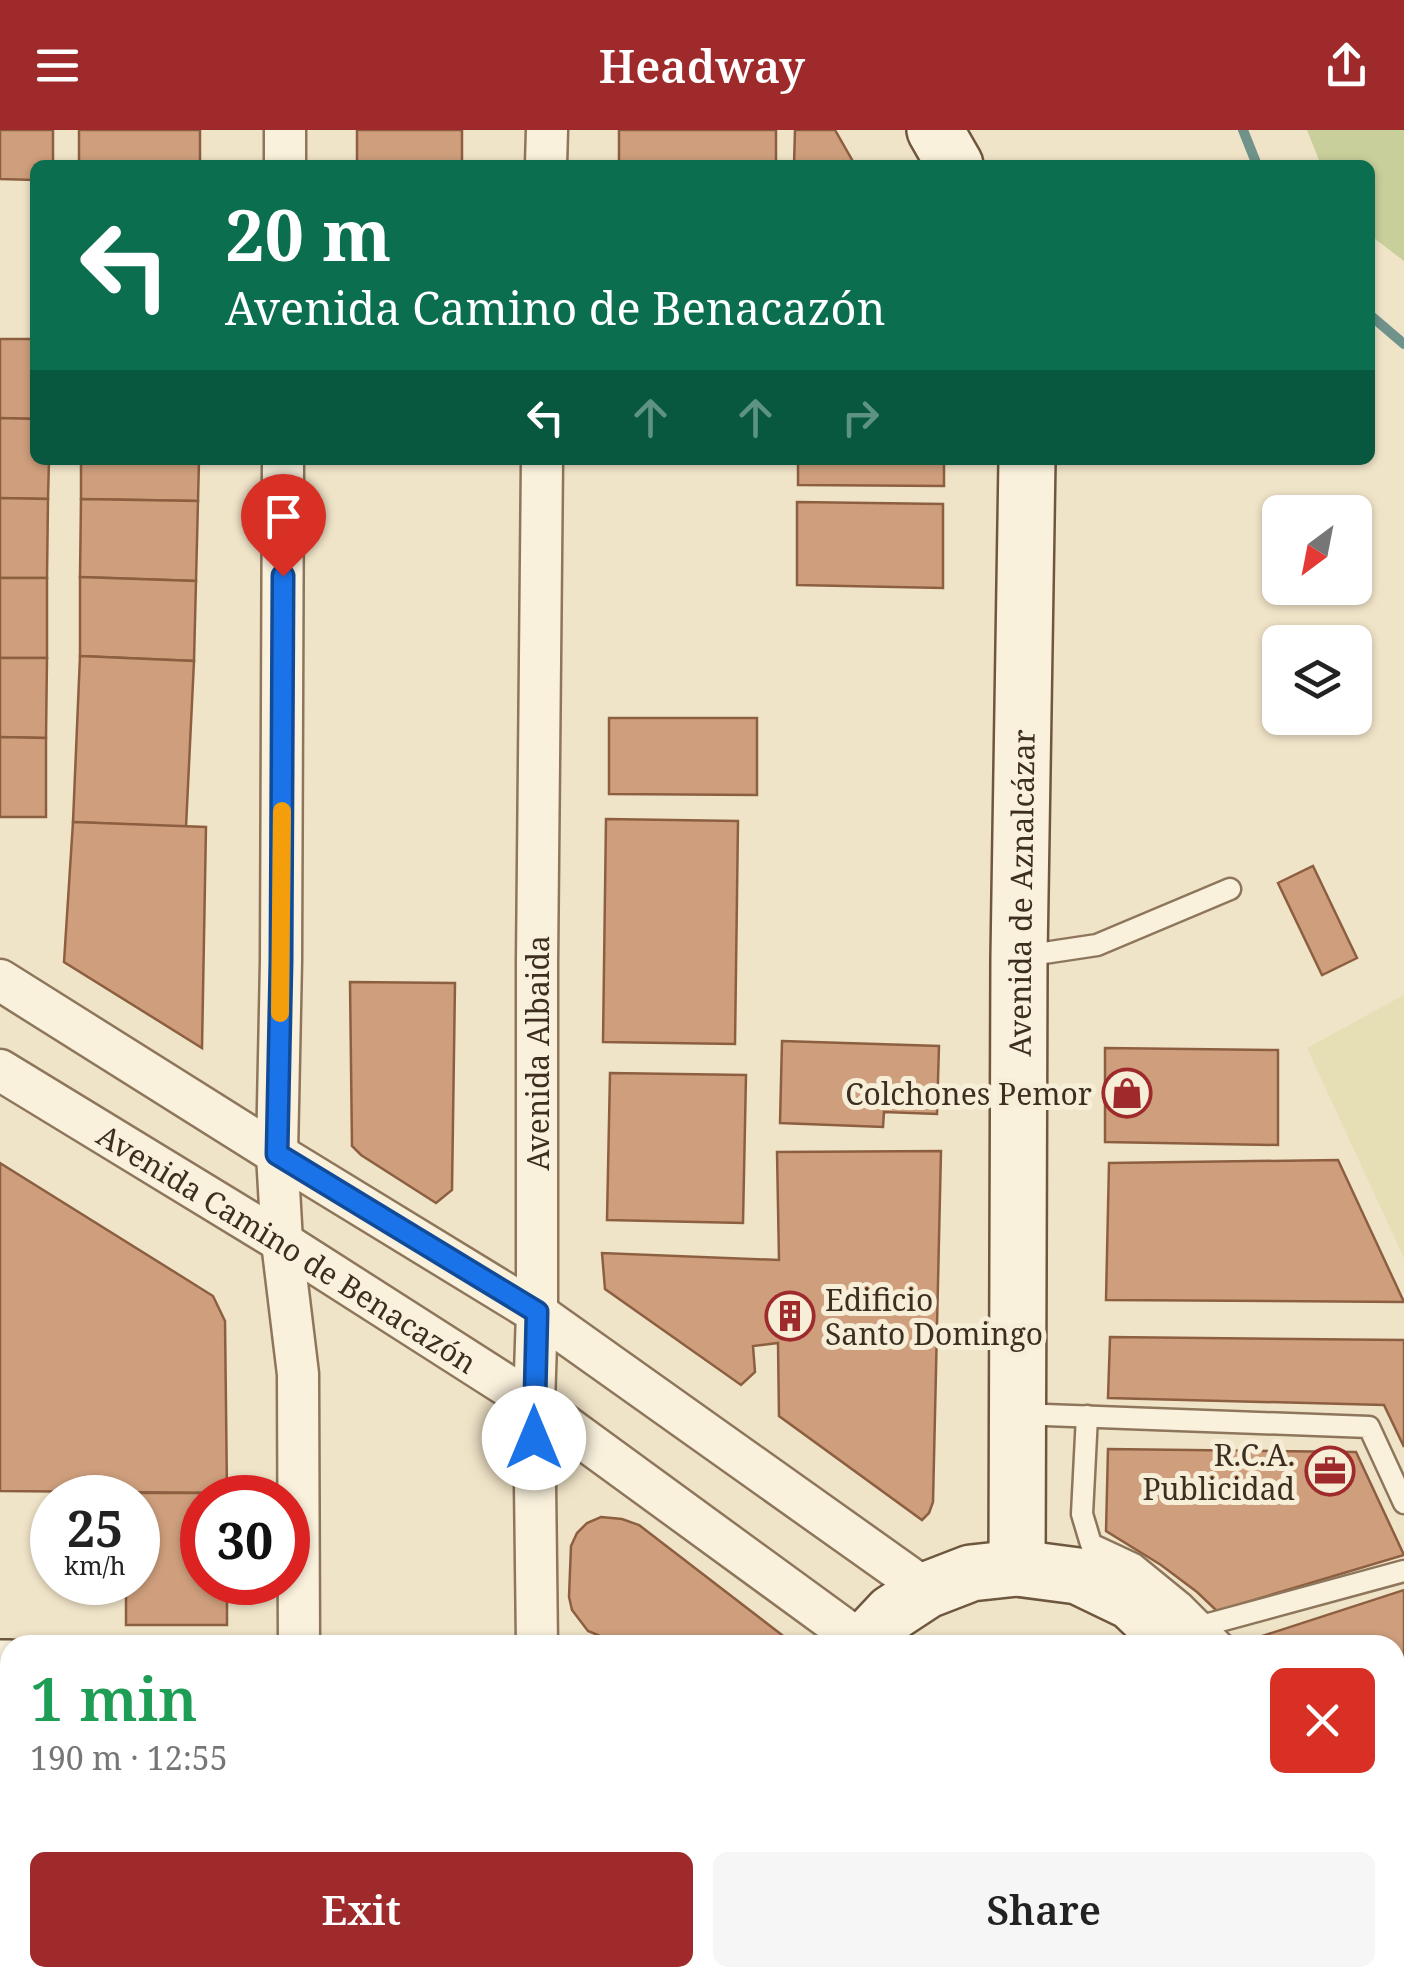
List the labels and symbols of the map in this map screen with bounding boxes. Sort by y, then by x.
pin [241,474,326,577]
north arrow [1262,495,1372,605]
street label: Avenida de Aznalcázar [998,729,1043,1057]
street label: Avenida Albaida [517,935,558,1171]
shop icon: Colchones Pemor [1101,1067,1153,1119]
place label: Colchones Pemor [845,1073,1092,1114]
street label: Avenida Camino de Benacazón [90,1114,485,1382]
place label: Edificio Santo Domingo [825,1279,1043,1354]
building icon: Edificio Santo Domingo [764,1290,816,1342]
position arrow [482,1386,586,1490]
place label: R.C.A. Publicidad [1142,1434,1295,1509]
office icon: R.C.A. Publicidad [1304,1445,1356,1497]
speed limit sign: 30 [180,1475,310,1605]

